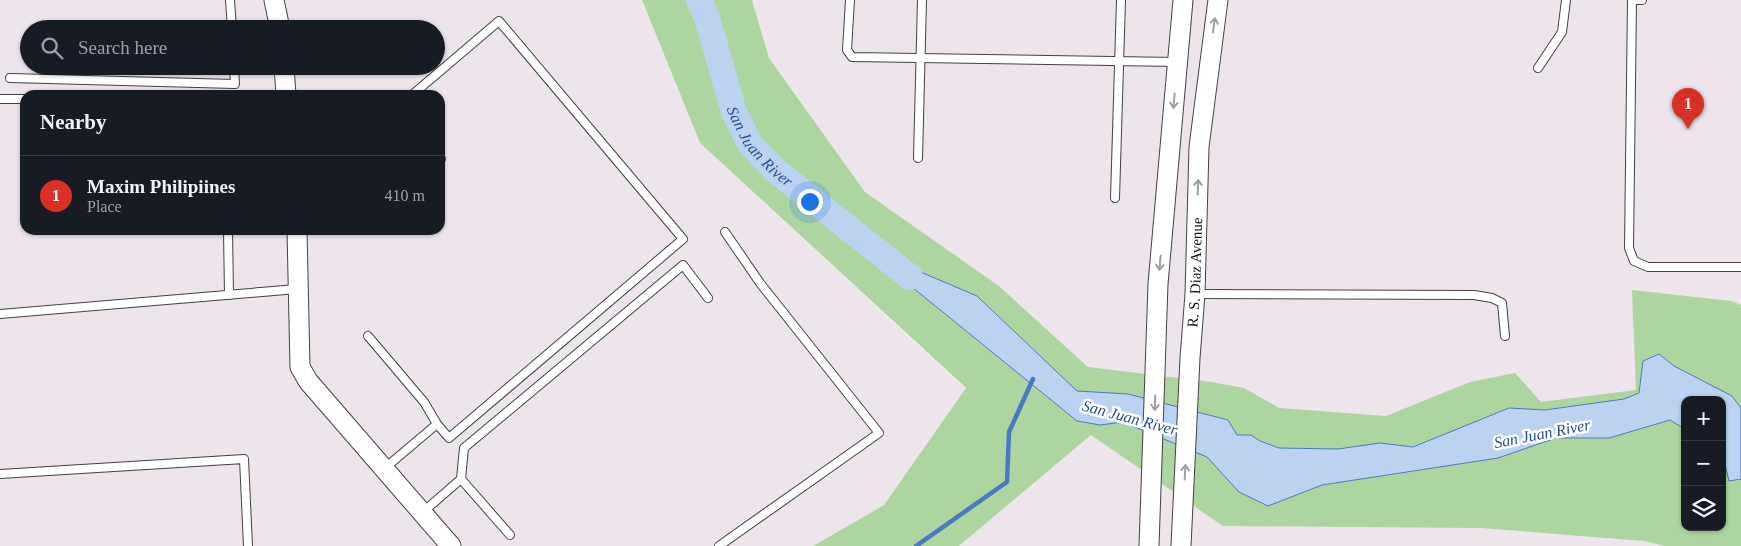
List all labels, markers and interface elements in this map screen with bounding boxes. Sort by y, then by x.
one-way arrow [1209,17,1219,33]
search box [20,20,445,75]
icon: search [38,34,66,62]
text: Search here [78,37,167,58]
pin: 1 [1672,88,1704,129]
one-way arrow [1169,93,1178,109]
water label: San Juan River [724,105,797,190]
text: Nearby [40,110,107,134]
text: Maxim Philipiines [87,176,235,197]
one-way arrow [1193,179,1203,195]
text: 1 [52,187,60,204]
text: 410 m [385,187,425,204]
your location [797,189,823,215]
text: Place [87,198,122,215]
street label: R. S. Diaz Avenue [1184,217,1205,328]
one-way arrow [1155,254,1165,270]
one-way arrow [1150,394,1160,411]
map controls [1681,396,1726,531]
button: + [1681,396,1726,441]
water label: San Juan River [1080,397,1180,439]
water label: San Juan River [1492,416,1592,451]
button: − [1681,441,1726,486]
one-way arrow [1180,464,1189,480]
button: layers [1681,486,1726,531]

